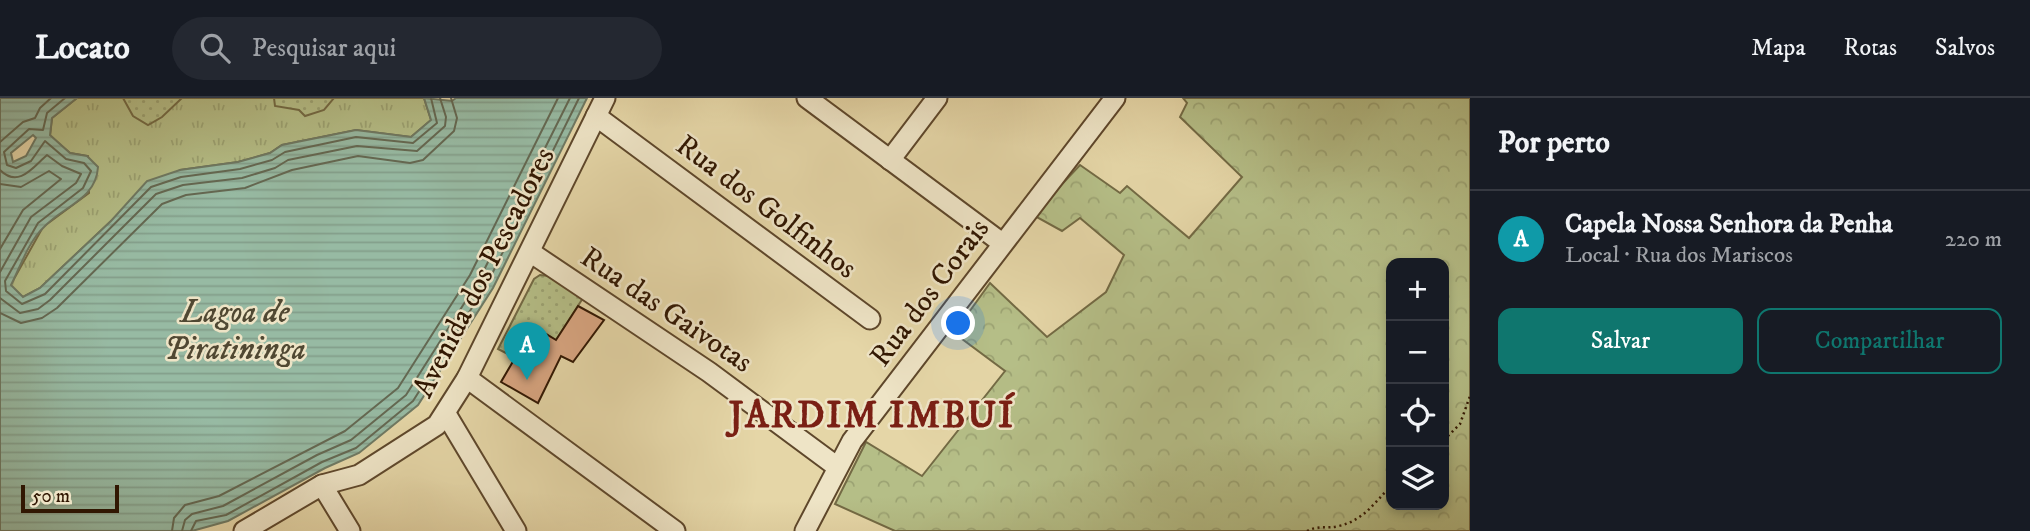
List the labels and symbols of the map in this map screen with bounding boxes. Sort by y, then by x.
street label: Rua dos Golfinhos [668,127,864,287]
street label: Avenida dos Pescadores [404,141,562,403]
street label: Rua dos Corais [863,212,998,374]
street label: Rua das Gaivotas [573,239,759,381]
water label: Lagoa de Piratininga [164,293,306,370]
your location [941,306,975,340]
pin: A [504,322,550,380]
district label: JARDIM IMBUÍ [725,391,1016,440]
scale bar [21,482,119,514]

